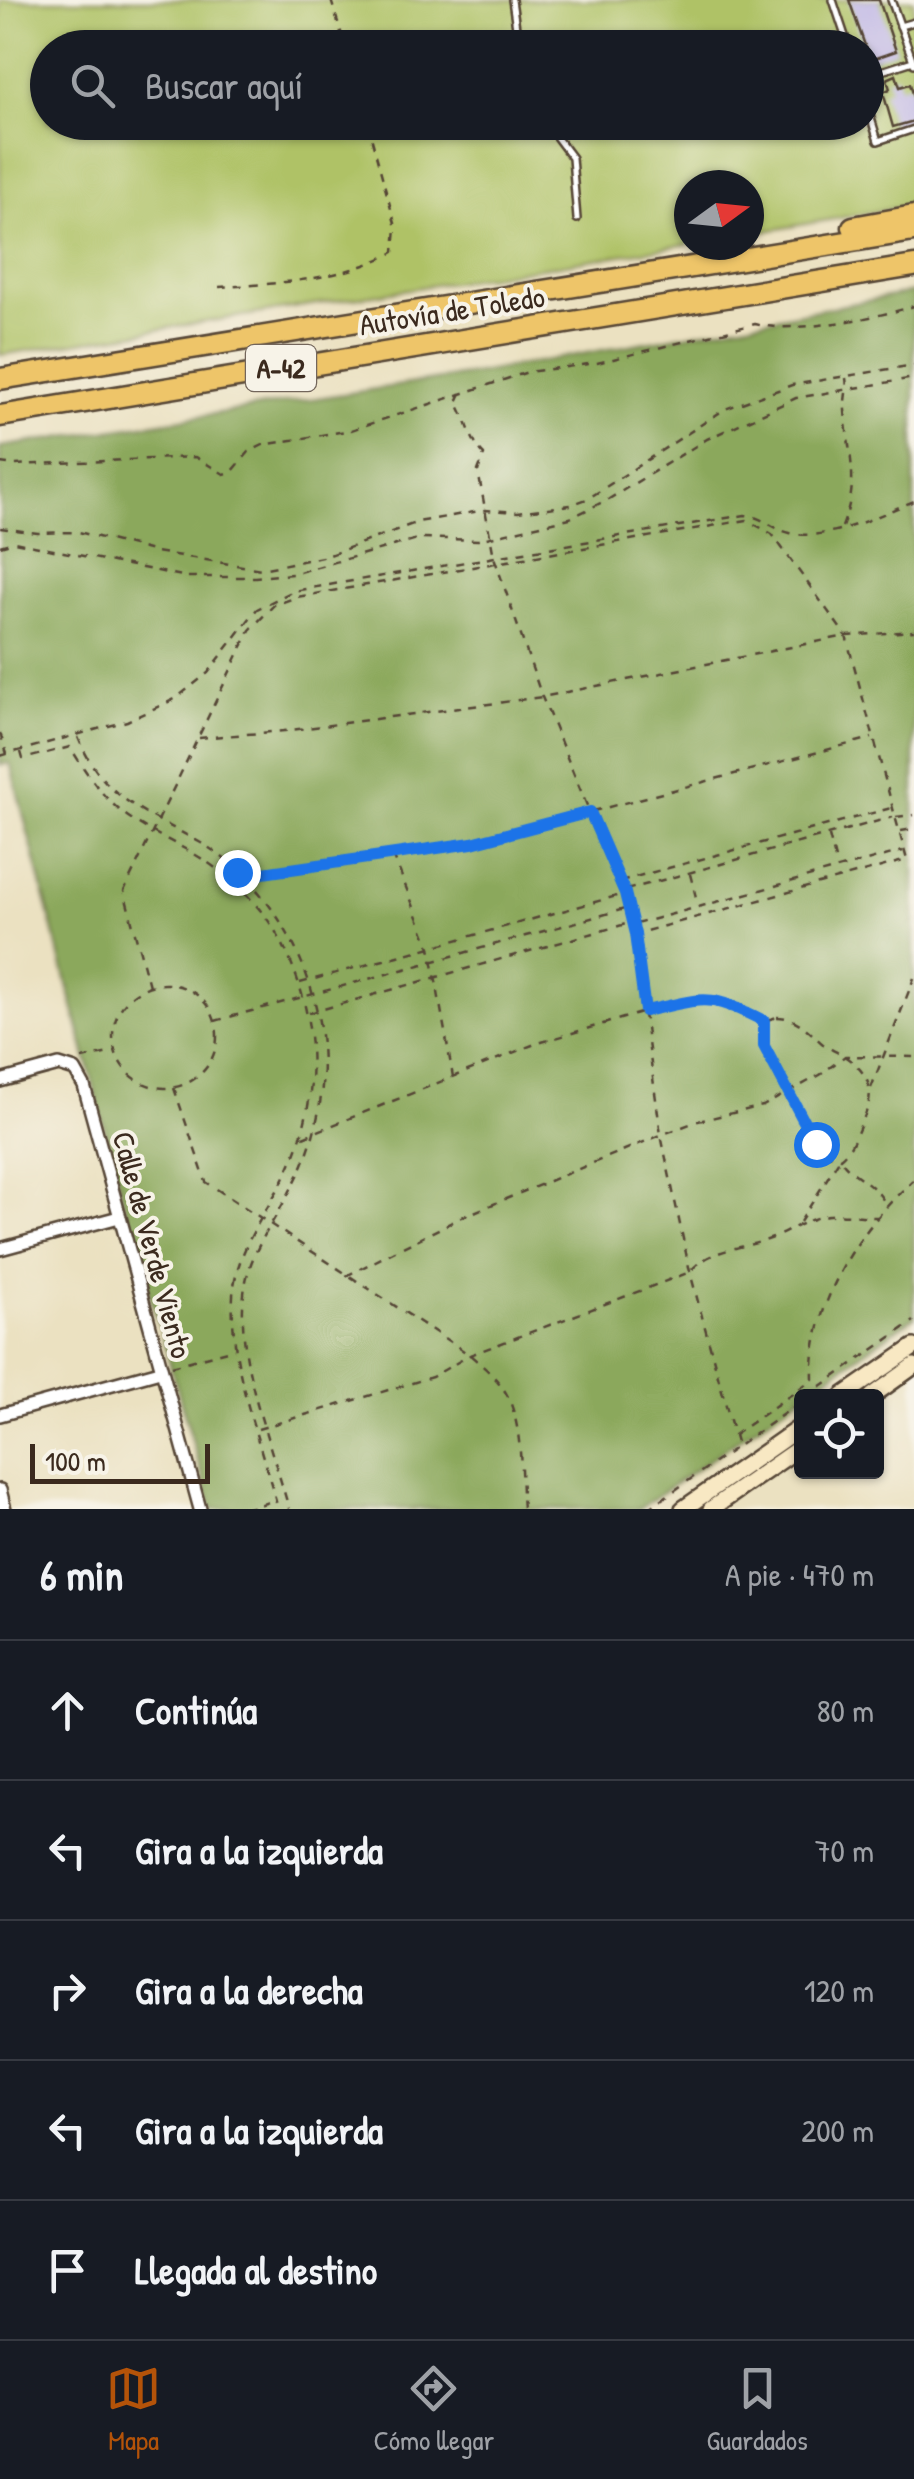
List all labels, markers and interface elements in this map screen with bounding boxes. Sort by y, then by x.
search box [30,30,884,140]
icon: search [65,58,120,113]
text: Buscar aquí [145,59,303,111]
north arrow [674,170,764,260]
street label: Autovía de Toledo [356,276,547,344]
road number: A-42 [246,345,316,391]
route end [215,850,261,896]
route start [794,1122,840,1168]
street label: Calle de Verde Viento [104,1127,202,1362]
map controls [794,1389,884,1479]
button: locate [794,1389,884,1479]
scale bar [30,1439,210,1484]
text: 100 m [45,1442,106,1480]
text: 6 min [40,1546,123,1603]
text: A pie · 470 m [725,1553,874,1596]
icon: ahead [40,1683,95,1738]
text: Continúa [135,1684,257,1736]
text: 80 m [817,1689,874,1732]
icon: left [40,1823,95,1878]
text: Gira a la izquierda [135,1824,383,1876]
text: 70 m [815,1829,874,1872]
icon: right [40,1963,95,2018]
text: Gira a la derecha [135,1964,363,2016]
text: 120 m [804,1969,874,2012]
icon: left [40,2103,95,2158]
text: Gira a la izquierda [135,2104,383,2156]
text: 200 m [801,2109,874,2152]
icon: arrive [40,2243,95,2298]
text: Llegada al destino [135,2244,377,2296]
tab: Mapa [106,2361,161,2459]
tab: Cómo llegar [373,2361,494,2459]
tab: Guardados [707,2361,808,2459]

